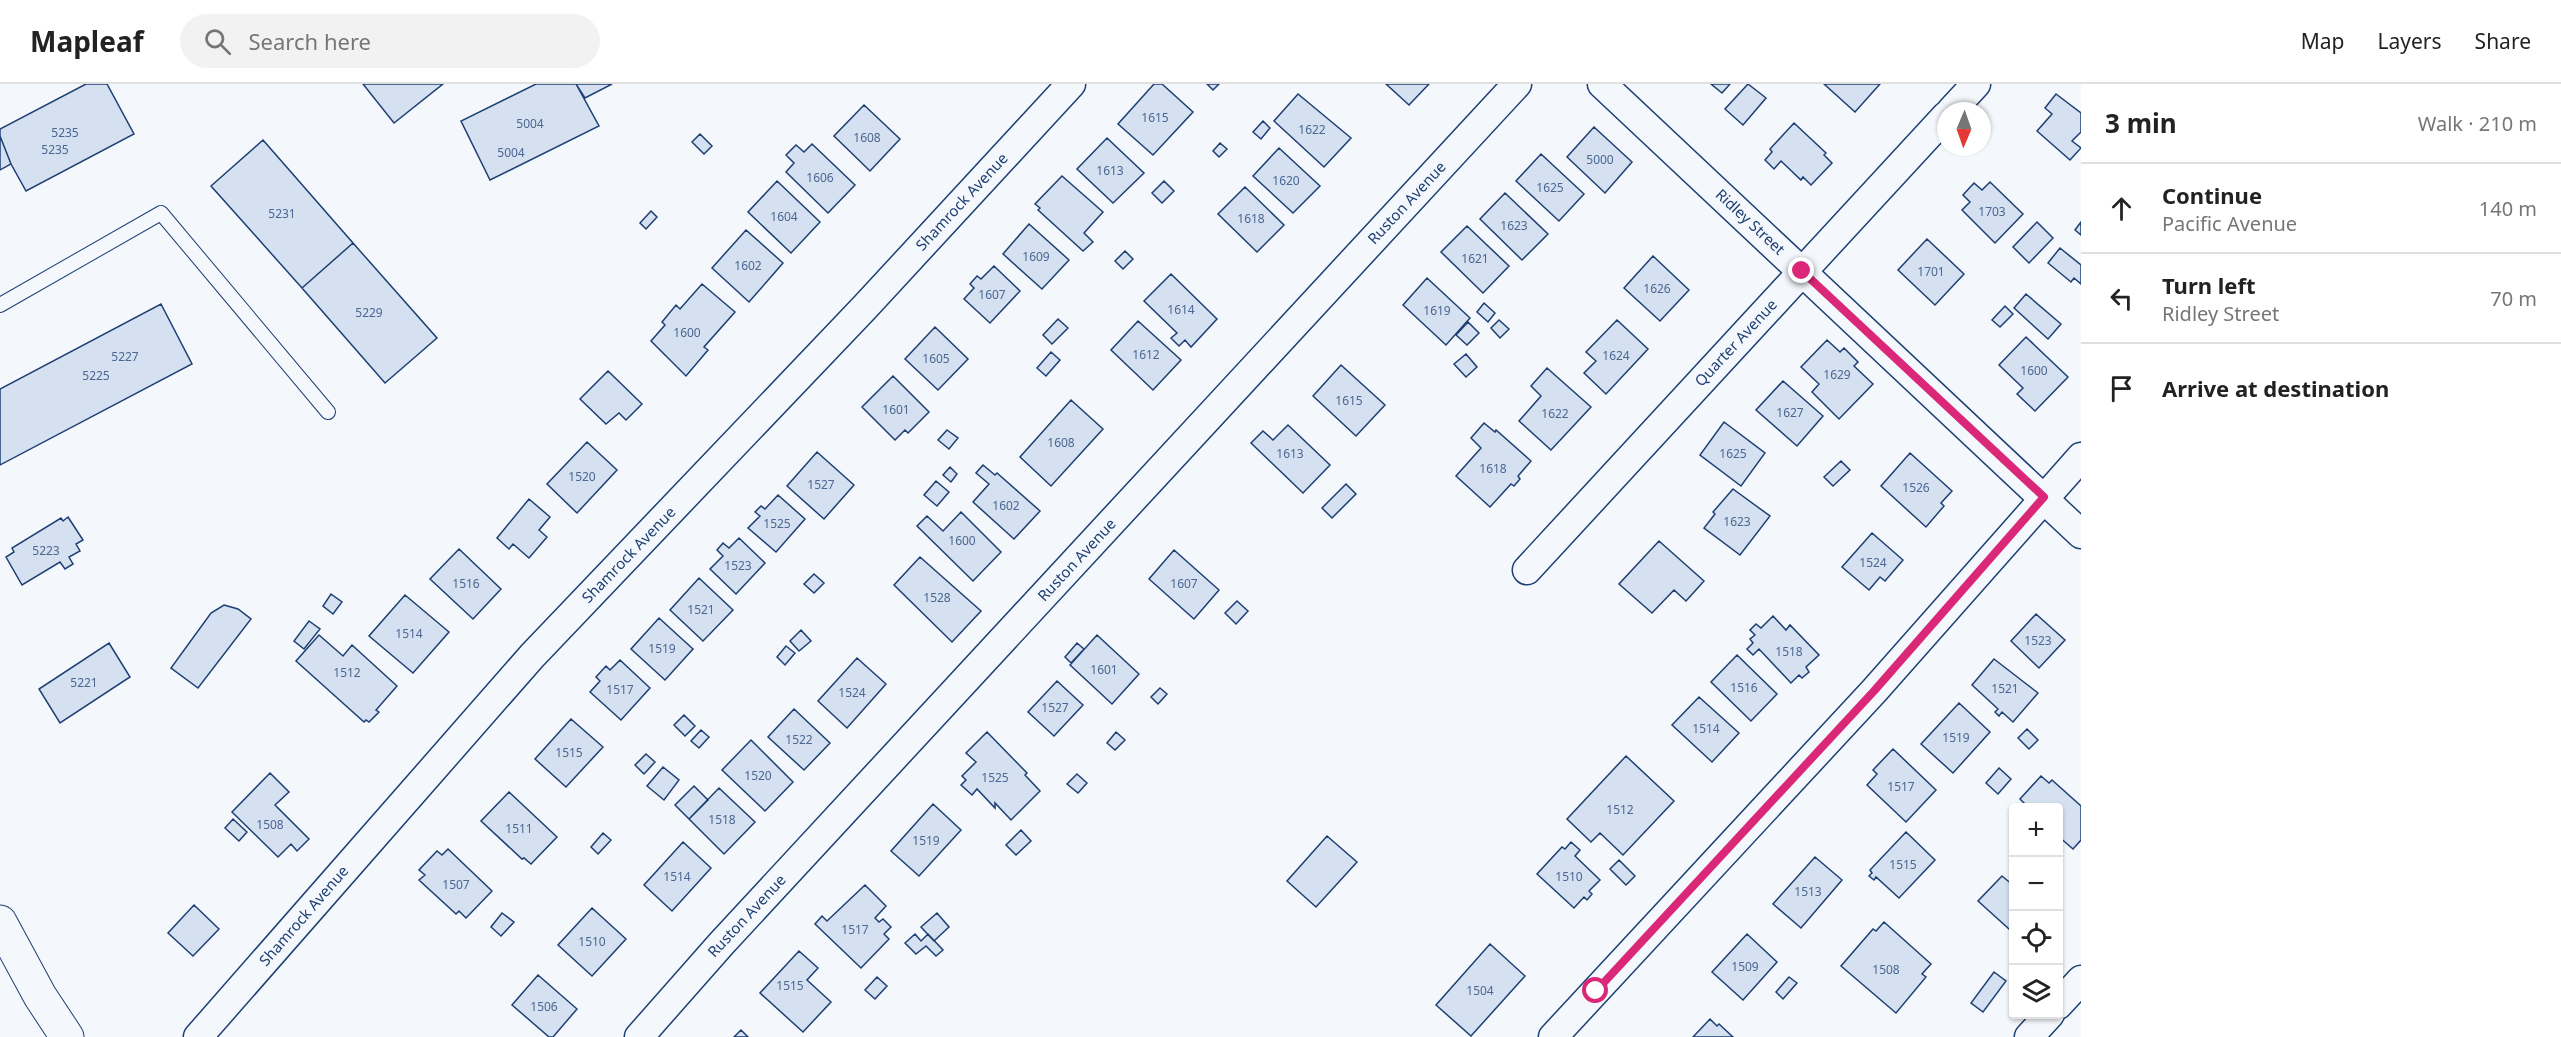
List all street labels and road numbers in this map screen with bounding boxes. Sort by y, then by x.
street label: Shamrock Avenue [911,148,1012,254]
street label: Ruston Avenue [1363,157,1450,248]
street label: Ridley Street [1712,184,1790,259]
street label: Quarter Avenue [1690,294,1781,390]
street label: Shamrock Avenue [577,502,679,607]
street label: Ruston Avenue [1033,514,1120,605]
street label: Shamrock Avenue [254,861,352,970]
street label: Ruston Avenue [703,870,790,961]

